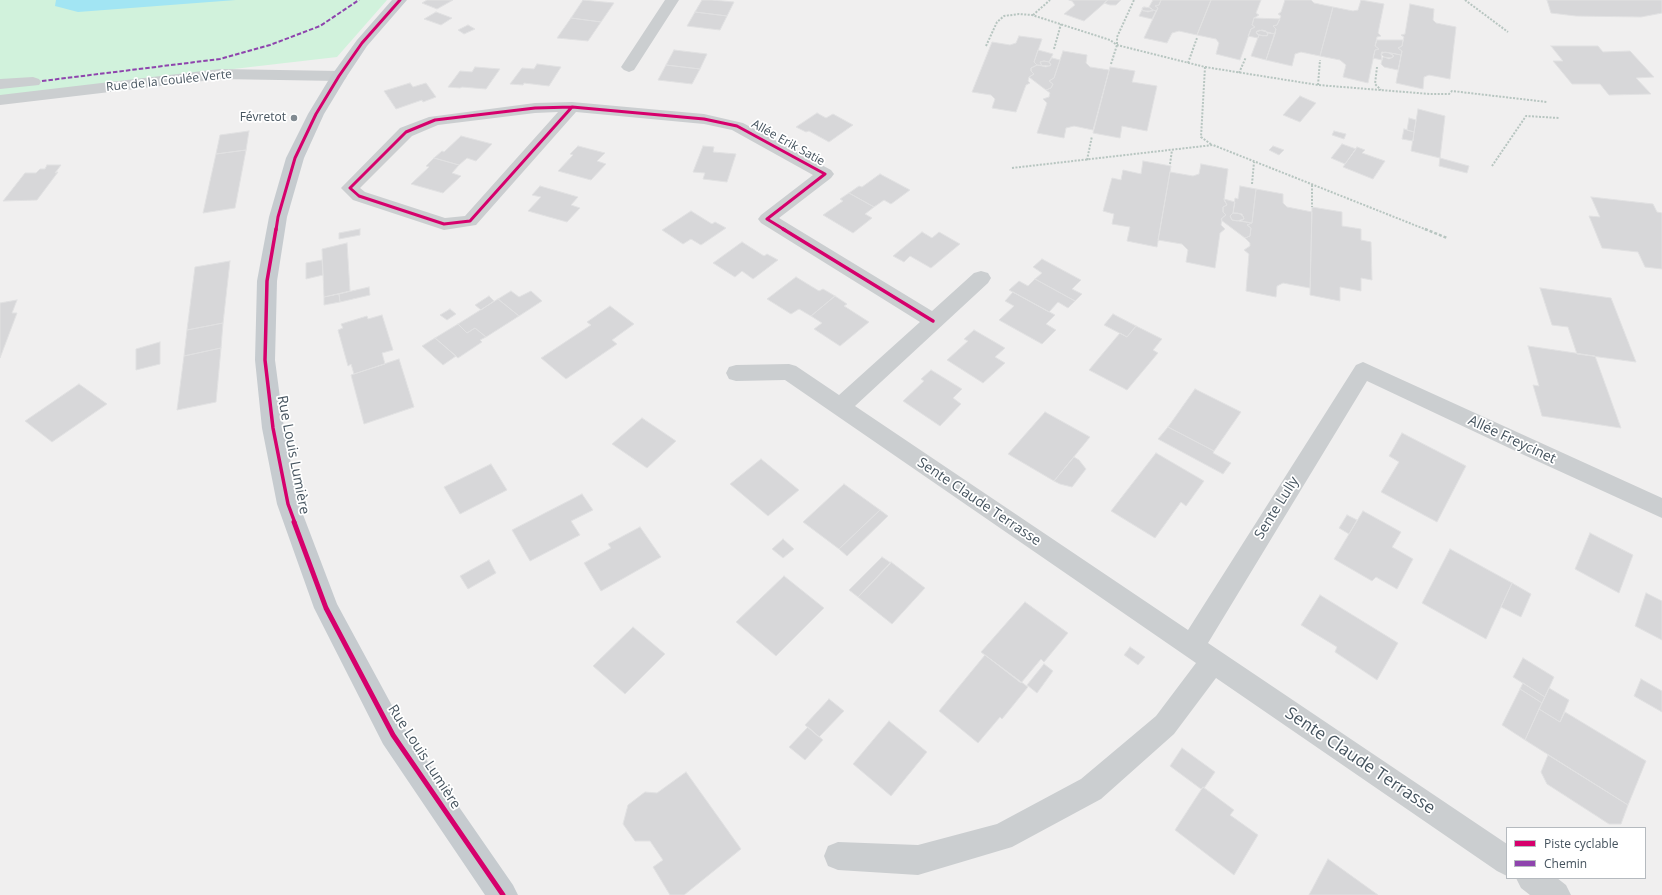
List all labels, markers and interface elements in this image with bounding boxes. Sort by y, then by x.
street label: Rue de la Coulée Verte [105,67,233,95]
place label: Févretot [240,111,286,125]
marker: Févretot [289,113,299,123]
street label: Allée Erik Satie [749,117,827,169]
street label: Rue Louis Lumière [273,394,313,516]
street label: Allée Freycinet [1465,412,1559,468]
street label: Sente Claude Terrasse [914,454,1044,550]
street label: Sente Lully [1251,474,1303,542]
street label: Rue Louis Lumière [384,702,464,812]
street label: Sente Claude Terrasse [1281,703,1439,819]
legend [1506,827,1646,879]
text: Piste cyclable [1544,835,1618,852]
text: Chemin [1544,855,1587,872]

